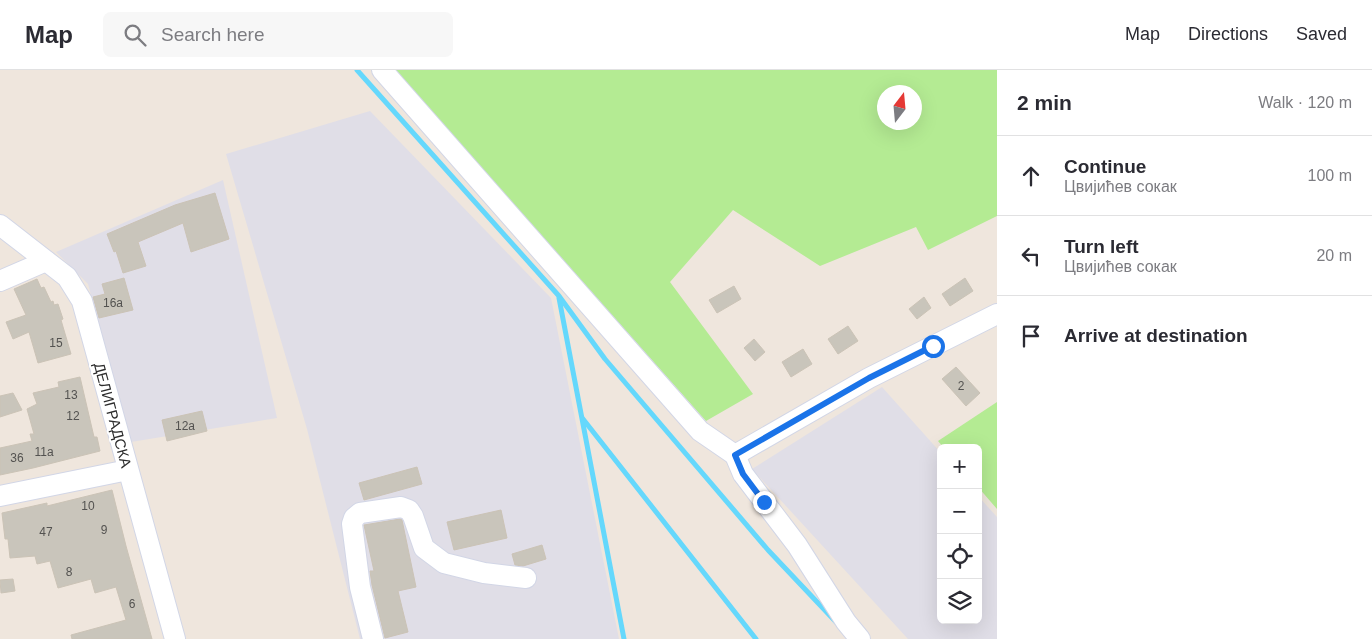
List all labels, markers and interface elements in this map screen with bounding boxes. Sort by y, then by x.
search box [103,12,453,57]
text: Map [25,21,73,48]
icon: search [121,21,149,49]
text: Search here [161,24,265,45]
text: Map [1125,24,1160,44]
text: Directions [1188,24,1268,44]
text: Saved [1296,24,1347,44]
north arrow [877,85,922,130]
text: 2 min [1017,91,1072,114]
text: Walk · 120 m [1258,94,1352,111]
text: Continue [1064,156,1146,177]
icon: ahead [1017,162,1045,190]
text: 100 m [1308,167,1352,184]
text: Цвијићев сокак [1064,178,1177,195]
text: Turn left [1064,236,1139,257]
icon: left [1017,242,1045,270]
text: 20 m [1316,247,1352,264]
text: Цвијићев сокак [1064,258,1177,275]
house number: 16a [103,296,123,310]
icon: arrive [1017,322,1045,350]
text: Arrive at destination [1064,325,1248,346]
route start [922,335,945,358]
house number: 15 [49,336,63,350]
street label: ДЕЛИГРАДСКА [91,361,135,469]
house number: 2 [958,379,965,393]
house number: 13 [64,388,78,402]
house number: 12 [66,409,80,423]
house number: 12a [175,419,195,433]
map controls [937,444,982,624]
button: + [937,444,982,489]
house number: 11a [34,445,54,459]
house number: 36 [10,451,24,465]
button: − [937,489,982,534]
route end [753,491,776,514]
house number: 10 [81,499,95,513]
house number: 9 [101,523,108,537]
house number: 47 [39,525,53,539]
button: locate [937,534,982,579]
house number: 8 [66,565,73,579]
button: layers [937,579,982,624]
house number: 6 [129,597,136,611]

